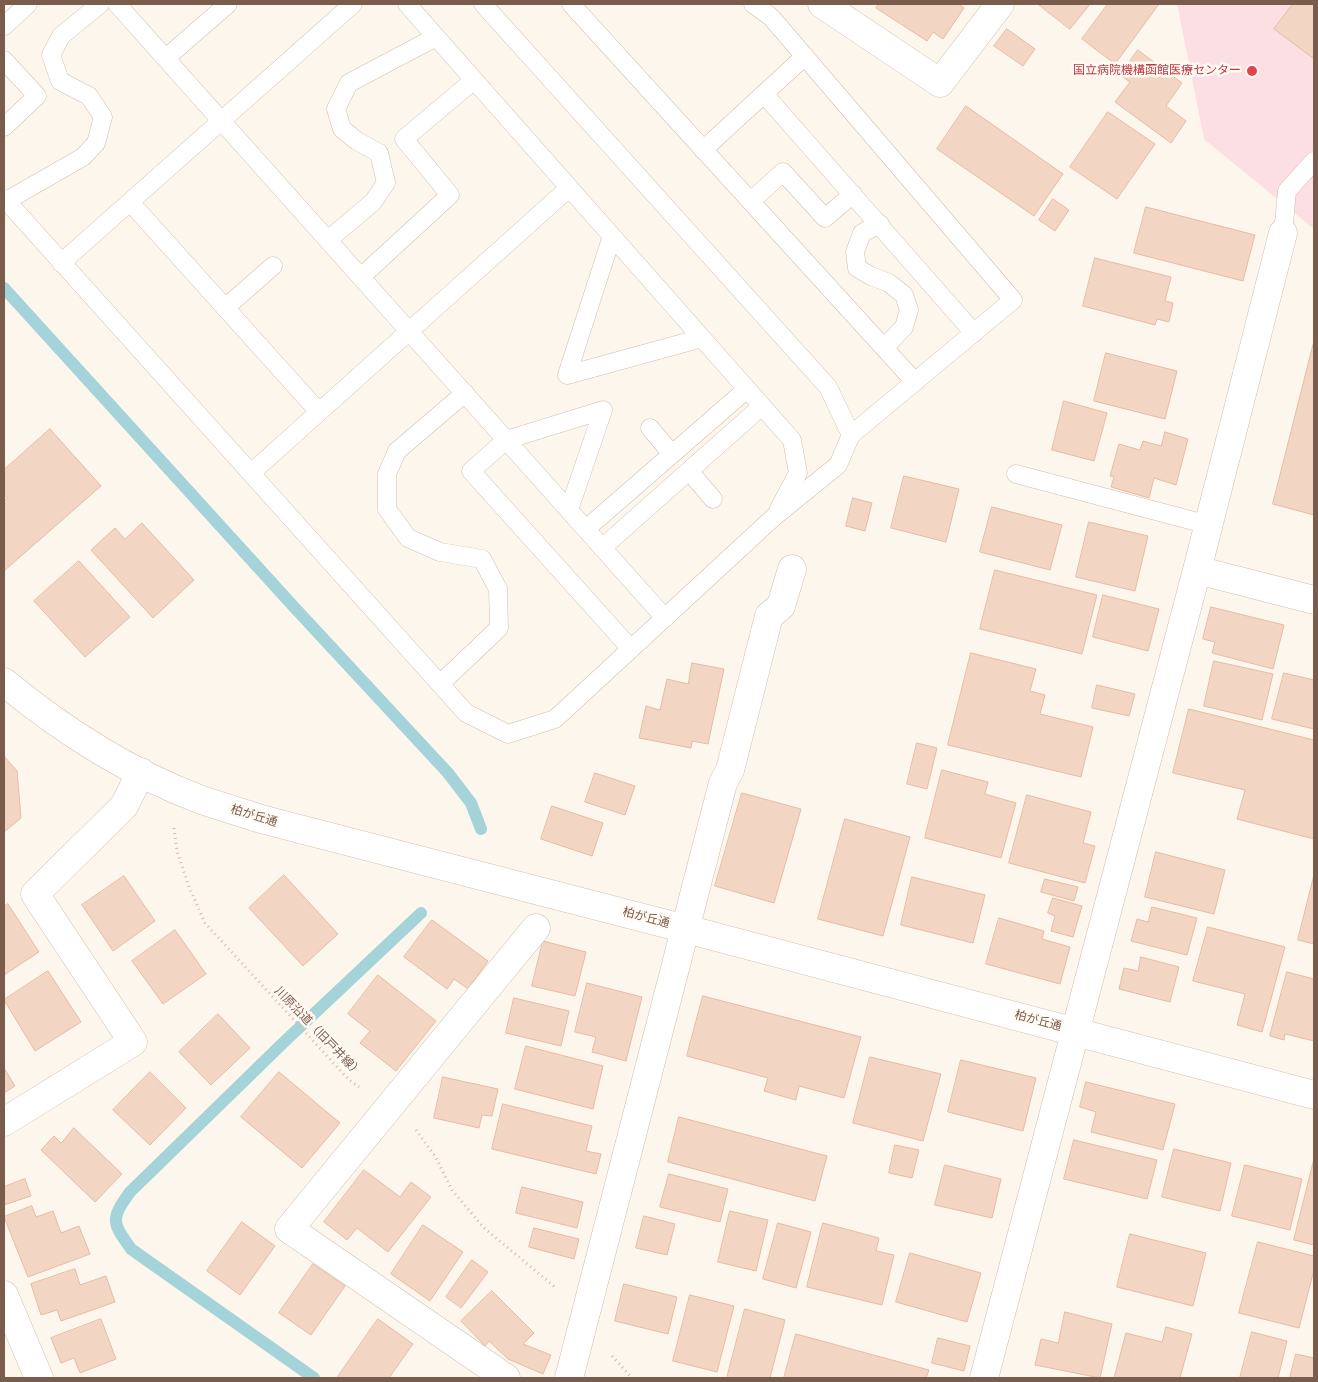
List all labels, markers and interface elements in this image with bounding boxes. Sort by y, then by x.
place label: 国立病院機構函館医療センター [1073,64,1241,78]
marker: 国立病院機構函館医療センター [1245,64,1259,78]
street label: 柏が丘通 [229,802,279,830]
street label: 柏が丘通 [621,905,671,931]
street label: 川原沿道（旧戸井線） [271,984,365,1080]
street label: 柏が丘通 [1013,1008,1063,1034]

